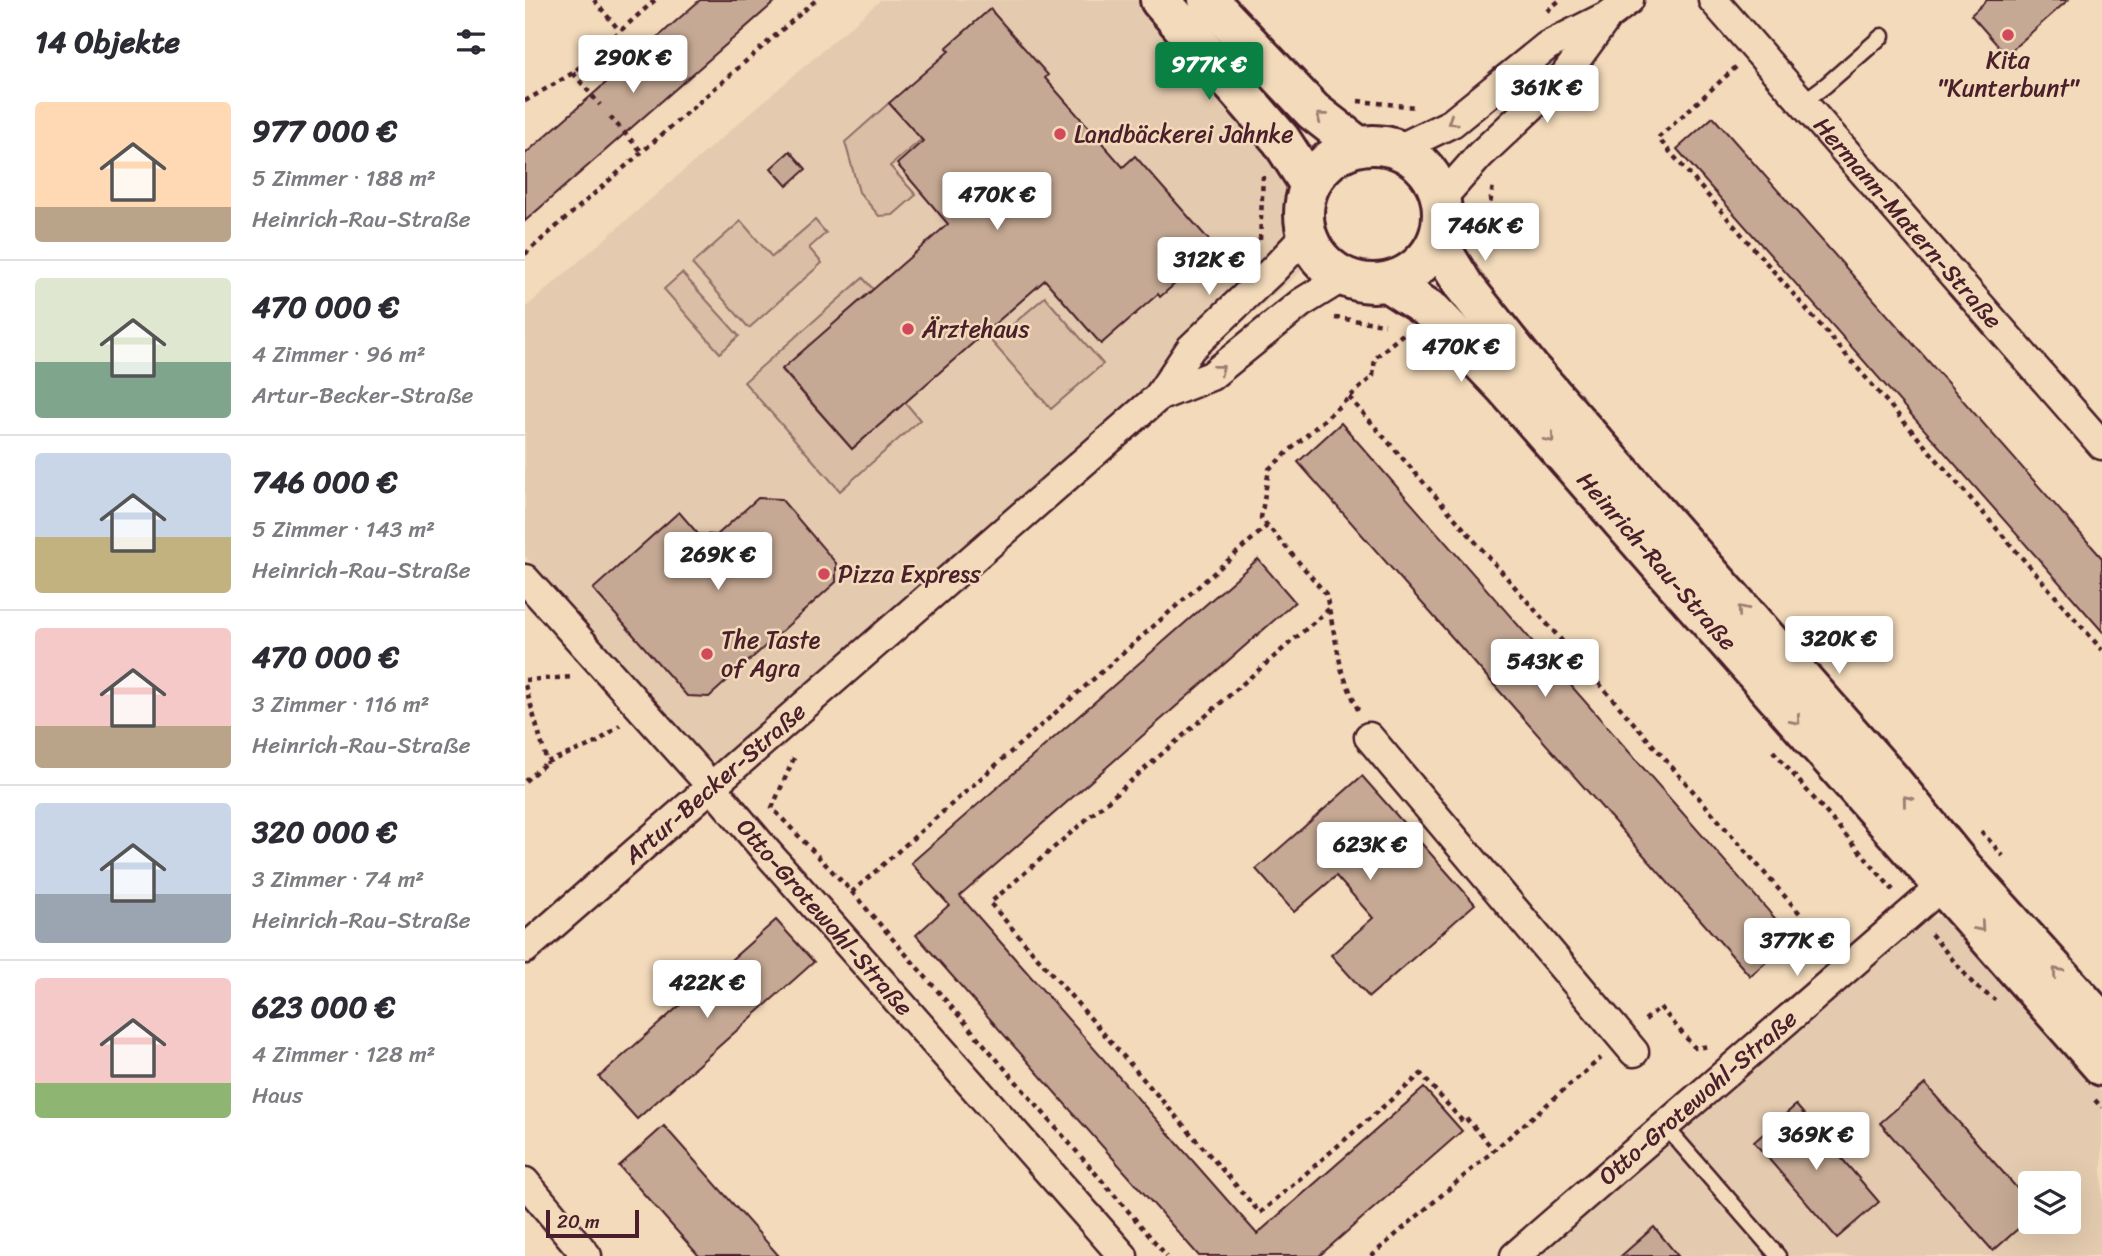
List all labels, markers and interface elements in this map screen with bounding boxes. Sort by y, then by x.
text: 14 Objekte [35,15,180,69]
icon: filters [452,23,490,61]
marker: Kita "Kunterbunt" [2000,27,2016,43]
pin: 290K € [576,36,690,95]
text: 290K € [594,37,672,78]
place label: Kita "Kunterbunt" [1937,39,2081,109]
pin: 977K € [1152,42,1266,102]
text: 977K € [1171,44,1247,85]
pin: 361K € [1490,66,1604,125]
text: 361K € [1512,67,1582,108]
text: 977 000 € [252,104,397,158]
street label: Hermann-Matern-Straße [1803,107,2013,339]
place label: Landbäckerei Jahnke [1074,113,1294,155]
one-way arrow [1316,113,1329,125]
one-way arrow [1447,113,1460,126]
marker: Landbäckerei Jahnke [1052,126,1068,142]
icon: home [91,130,175,214]
text: 5 Zimmer · 188 m² [252,158,436,199]
pin: 470K € [940,173,1054,232]
text: 470K € [958,174,1036,215]
text: Heinrich-Rau-Straße [252,199,471,240]
pin: 746K € [1428,204,1542,263]
text: 746K € [1447,205,1523,246]
pin: 312K € [1152,238,1266,297]
text: 312K € [1173,239,1245,280]
text: 470 000 € [252,280,399,334]
icon: home [91,306,175,390]
place label: Ärztehaus [921,308,1030,350]
marker: Ärztehaus [900,321,916,337]
pin: 470K € [1404,324,1518,384]
text: 470K € [1422,326,1500,367]
text: 4 Zimmer · 96 m² [252,334,426,375]
one-way arrow [1212,364,1224,377]
text: Artur-Becker-Straße [252,375,473,416]
one-way arrow [1542,430,1554,443]
text: 746 000 € [252,455,397,509]
street label: Heinrich-Rau-Straße [1566,461,1748,661]
icon: home [91,481,175,565]
text: 5 Zimmer · 143 m² [252,509,435,550]
pin: 269K € [661,532,775,592]
text: 269K € [680,534,756,575]
text: Heinrich-Rau-Straße [252,550,471,591]
place label: Pizza Express [838,553,982,595]
marker: Pizza Express [816,566,832,582]
one-way arrow [1738,605,1750,618]
pin: 320K € [1782,616,1896,676]
text: 320K € [1801,618,1877,659]
place label: The Taste of Agra [721,619,821,689]
text: 470 000 € [252,630,399,684]
pin: 543K € [1488,640,1602,699]
text: 543K € [1507,641,1583,682]
marker: The Taste of Agra [699,646,715,662]
icon: home [91,656,175,740]
text: 3 Zimmer · 116 m² [252,684,430,725]
street label: Artur-Becker-Straße [613,692,816,876]
one-way arrow [1788,712,1800,725]
text: Heinrich-Rau-Straße [252,725,471,766]
one-way arrow [1903,796,1916,808]
text: 320 000 € [252,805,397,859]
street label: Otto-Grotewohl-Straße [726,809,924,1026]
pin: 623K € [1313,822,1427,882]
text: 623K € [1333,824,1407,865]
icon: home [91,831,175,915]
text: 3 Zimmer · 74 m² [252,859,424,900]
text: Heinrich-Rau-Straße [252,900,471,941]
pin: 377K € [1740,918,1854,978]
one-way arrow [1972,919,1984,932]
text: 377K € [1760,920,1834,961]
pin: 422K € [650,960,764,1020]
text: 422K € [669,962,745,1003]
one-way arrow [2053,967,2065,980]
text: 623 000 € [252,980,395,1034]
street label: Otto-Grotewohl-Straße [1589,999,1807,1196]
icon: home [91,1006,175,1090]
text: 4 Zimmer · 128 m² [252,1034,436,1075]
text: Haus [252,1075,303,1116]
pin: 369K € [1759,1112,1873,1172]
text: 369K € [1778,1114,1854,1155]
map controls [2018,1171,2081,1234]
button: layers [2018,1171,2081,1234]
text: 20 m [557,1205,600,1238]
scale bar [546,1207,639,1239]

